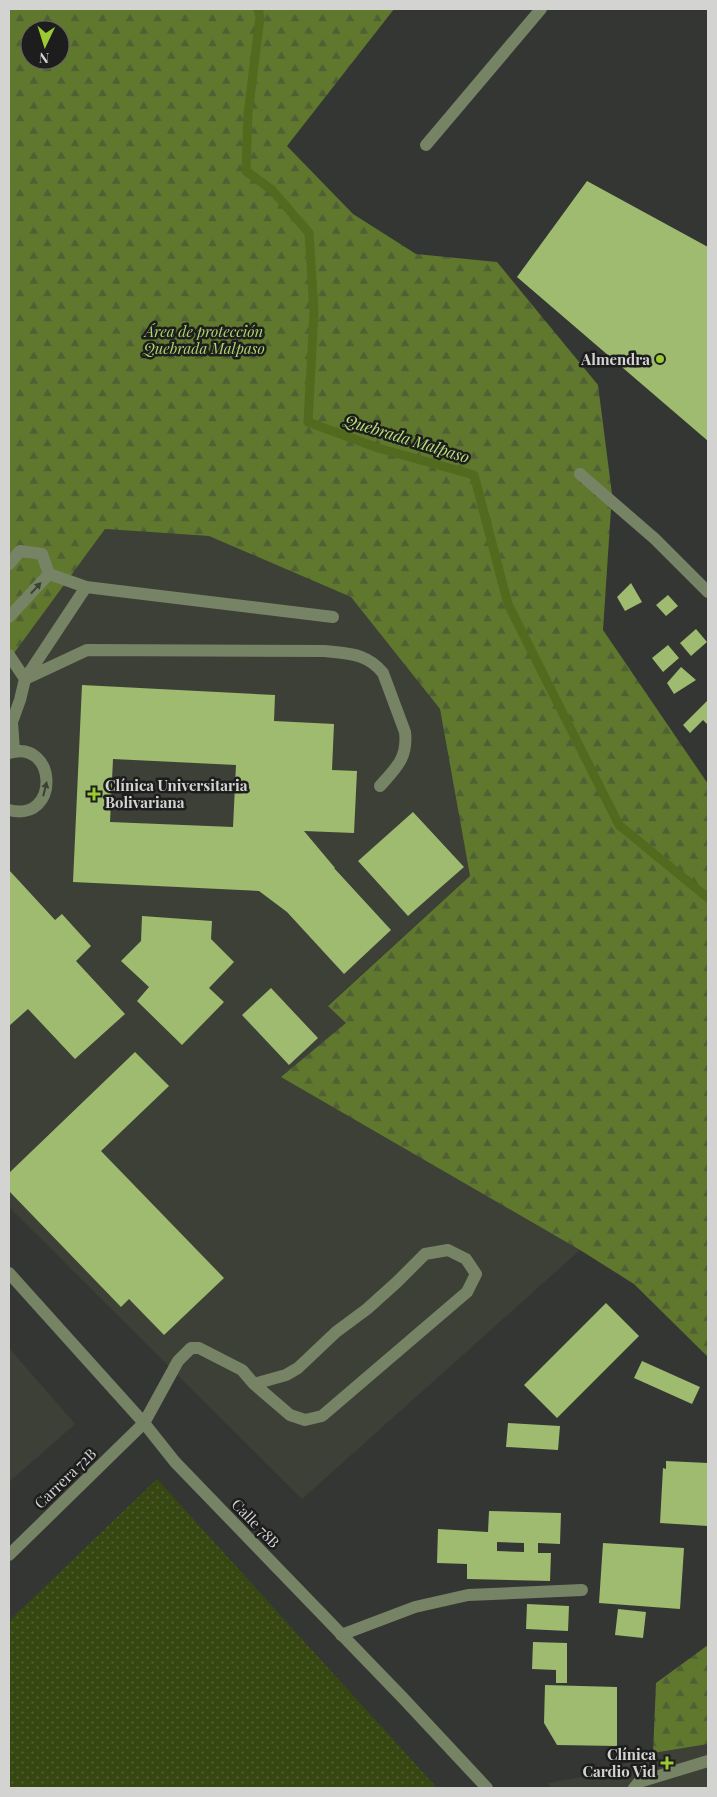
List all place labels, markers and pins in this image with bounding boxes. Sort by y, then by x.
place label: Almendra [580,349,650,369]
marker: Almendra [654,353,666,365]
place label: Clínica Universitaria Bolivariana [105,775,248,812]
marker: Clínica Universitaria Bolivariana [87,787,101,801]
place label: Clínica Cardio Vid [582,1744,656,1781]
marker: Clínica Cardio Vid [660,1756,674,1770]

